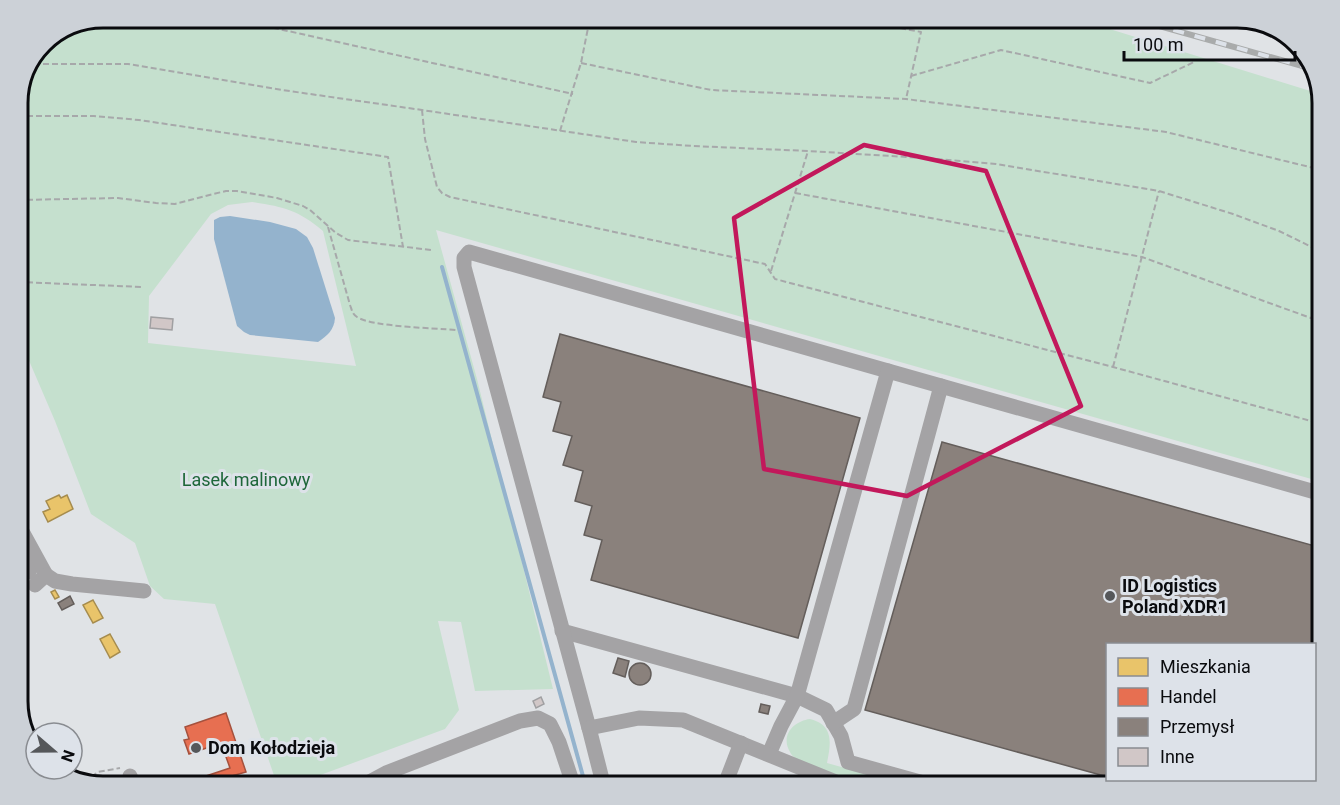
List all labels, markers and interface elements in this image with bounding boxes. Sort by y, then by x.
scale bar [1124,24,1295,62]
text: 100 m [1133,34,1184,55]
park label: Lasek malinowy [182,469,311,490]
place label: ID Logistics Poland XDR1 [1122,575,1228,617]
marker: ID Logistics Poland XDR1 [1103,589,1117,603]
legend [1106,643,1316,781]
text: Mieszkania [1160,656,1251,677]
text: Handel [1160,686,1217,707]
text: Przemysł [1160,716,1234,737]
north arrow [24,721,84,781]
place label: Dom Kołodzieja [208,737,335,758]
marker: Dom Kołodzieja [189,741,203,755]
text: Inne [1160,746,1194,767]
text: N [57,747,78,765]

